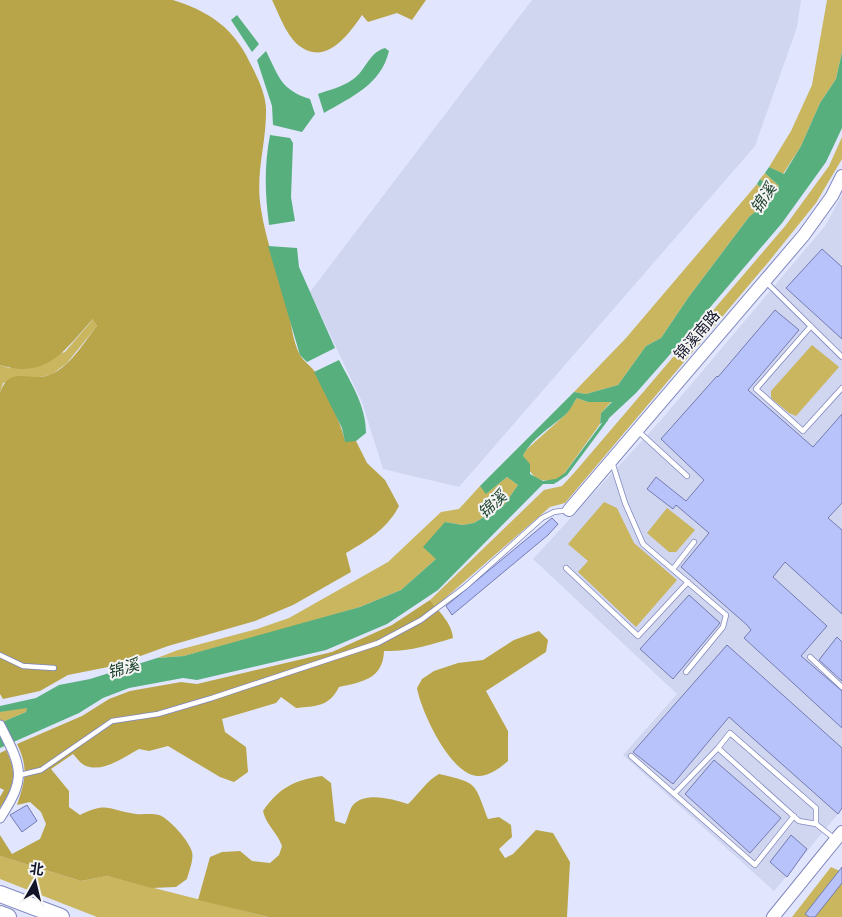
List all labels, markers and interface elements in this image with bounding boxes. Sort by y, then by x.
water label: 锦溪 [747,178,782,217]
street label: 锦溪南路 [671,306,723,364]
water label: 锦溪 [474,485,513,523]
water label: 锦溪 [105,654,143,683]
north arrow [10,857,60,907]
text: 北 [29,860,45,879]

